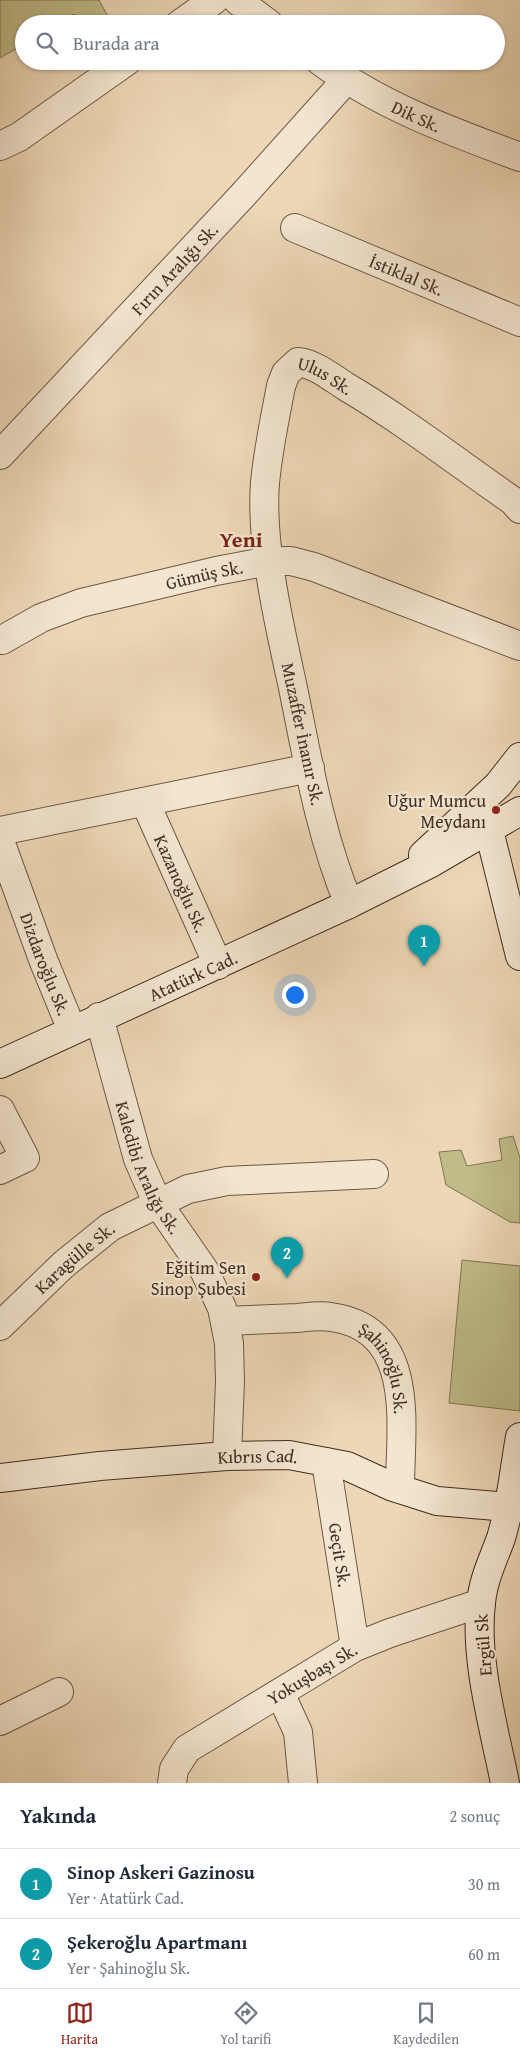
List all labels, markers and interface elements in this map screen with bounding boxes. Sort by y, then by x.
search box [15,15,505,70]
icon: search [33,29,61,57]
text: Burada ara [73,29,160,57]
street label: Dik Sk. [387,93,445,139]
street label: Fırın Aralığı Sk. [124,217,224,321]
street label: İstiklal Sk. [365,247,448,302]
street label: Ulus Sk. [295,349,358,401]
district label: Yeni [220,523,263,555]
street label: Gümüş Sk. [163,553,245,596]
street label: Muzaffer İnanır Sk. [275,660,331,808]
place label: Uğur Mumcu Meydanı [387,787,486,835]
marker: Uğur Mumcu Meydanı [490,804,502,816]
street label: Kazanoğlu Sk. [148,830,215,937]
street label: Dizdaroğlu Sk. [14,909,78,1019]
pin: 1 [408,925,440,966]
street label: Atatürk Cad. [144,944,241,1008]
your location [282,982,308,1008]
street label: Kaledibi Aralığı Sk. [109,1098,189,1239]
street label: Karagülle Sk. [28,1215,120,1300]
pin: 2 [271,1237,303,1278]
place label: Eğitim Sen Sinop Şubesi [151,1254,246,1302]
marker: Eğitim Sen Sinop Şubesi [250,1271,262,1283]
street label: Şahinoğlu Sk. [353,1314,415,1415]
street label: Kıbrıs Cad. [216,1441,301,1470]
street label: Geçit Sk. [322,1521,359,1589]
street label: Ergül Sk [467,1612,499,1677]
street label: Yokuşbaşı Sk. [261,1635,362,1711]
text: Yakında [20,1800,96,1831]
text: 2 sonuç [450,1804,500,1828]
text: Sinop Askeri Gazinosu [67,1858,255,1886]
text: 1 [32,1872,40,1896]
text: 30 m [468,1872,500,1896]
text: Yer · Atatürk Cad. [67,1886,184,1910]
text: Şekeroğlu Apartmanı [67,1928,247,1956]
text: 2 [32,1942,40,1966]
text: 60 m [468,1942,500,1966]
text: Yer · Şahinoğlu Sk. [67,1956,190,1980]
tab: Harita [61,1999,98,2049]
tab: Yol tarifi [220,1999,271,2049]
tab: Kaydedilen [393,1999,459,2049]

